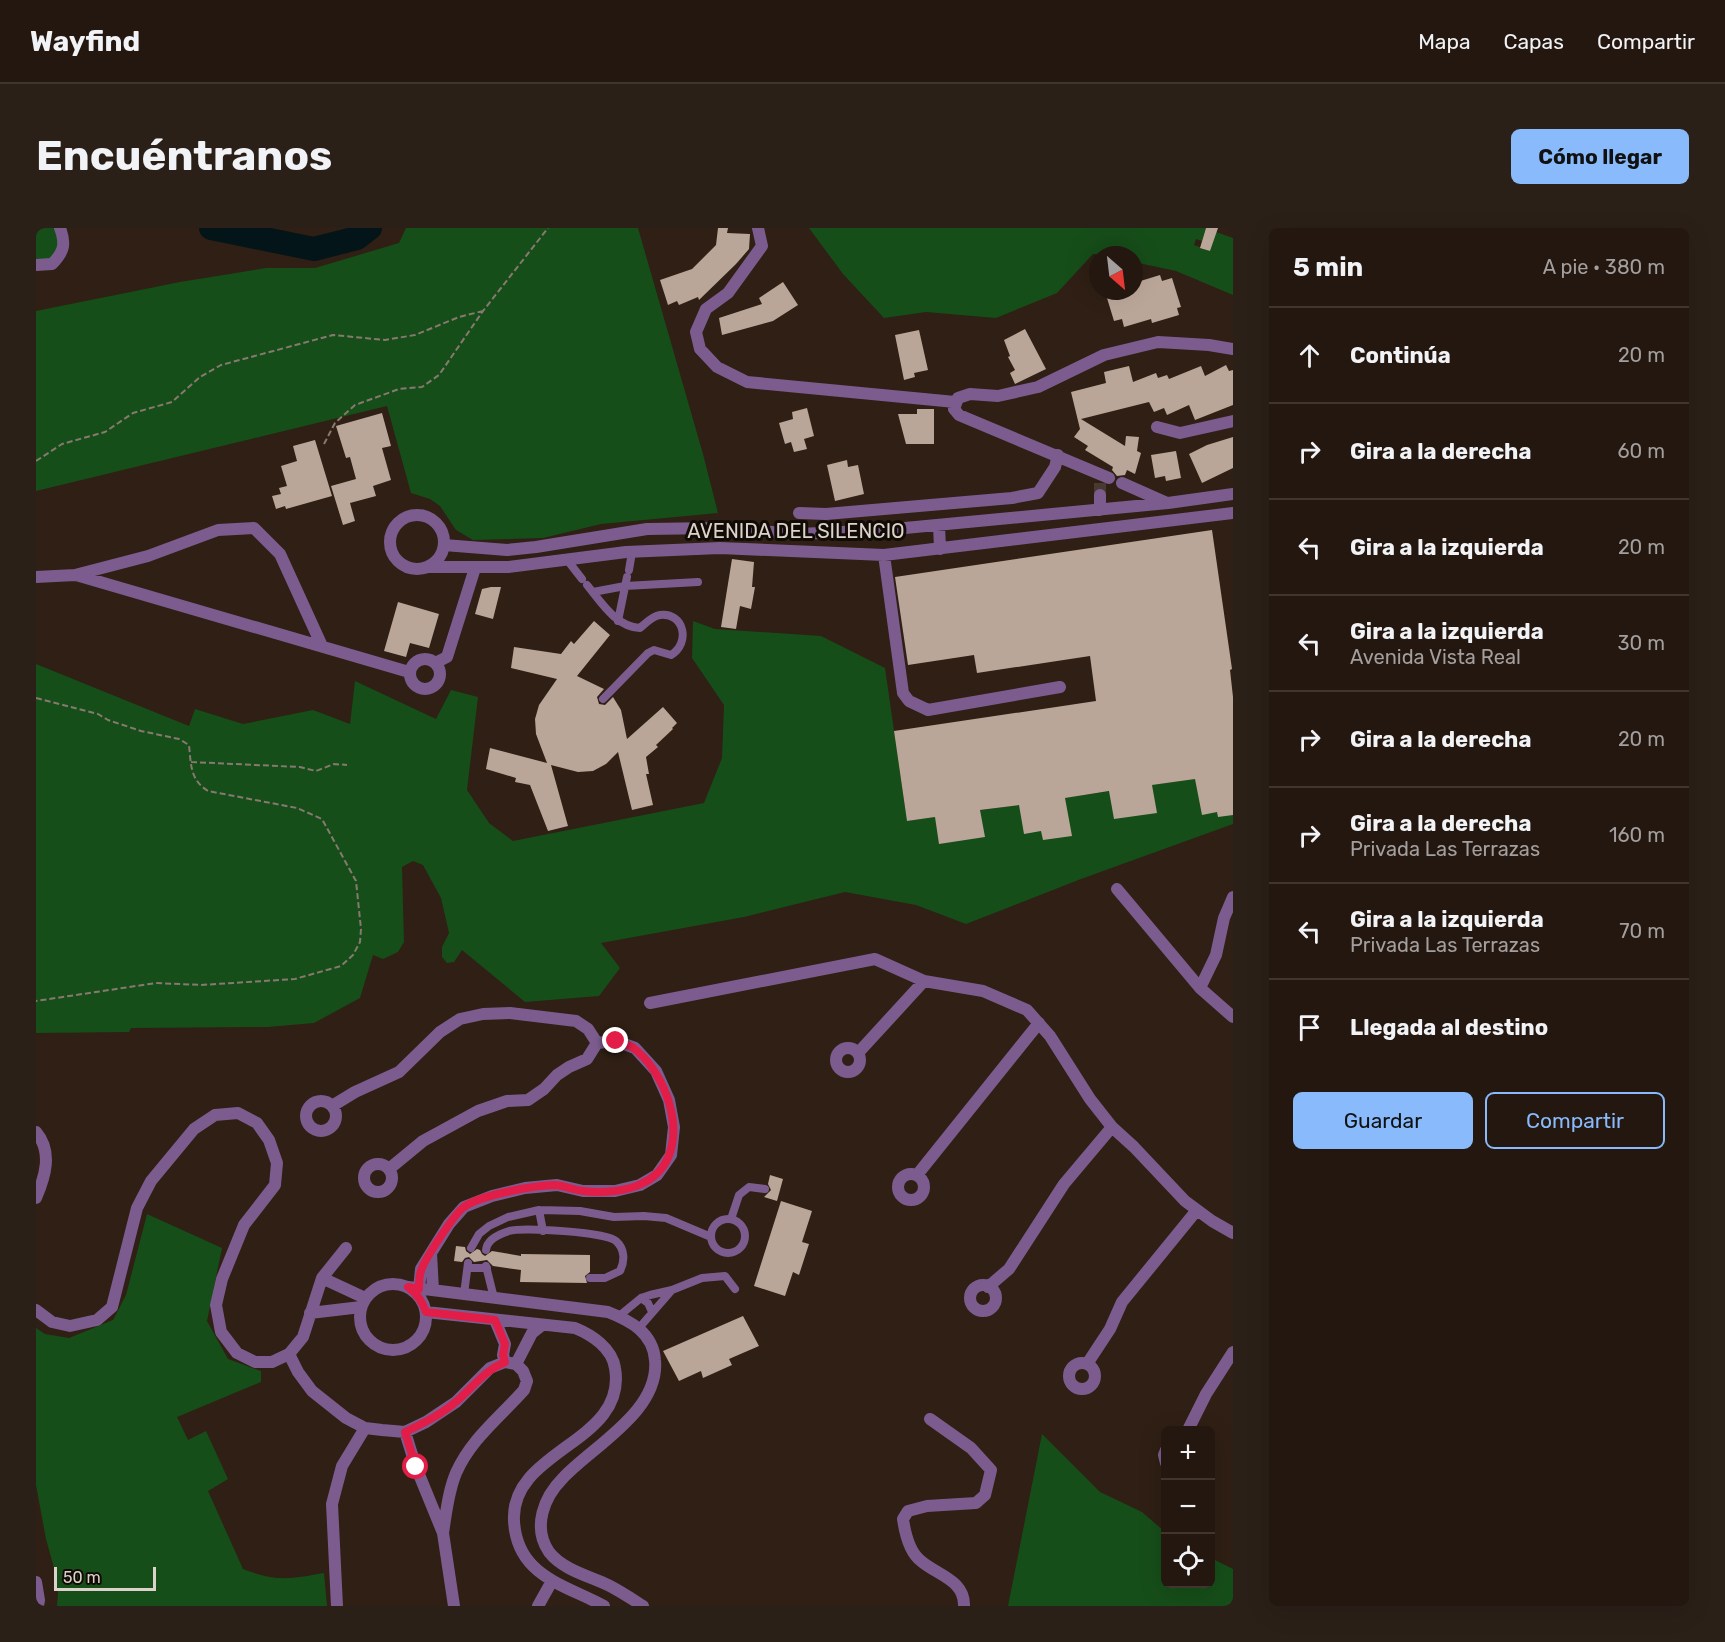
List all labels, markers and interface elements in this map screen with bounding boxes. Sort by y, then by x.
text: Wayfind [30,25,140,58]
text: Mapa [1418,29,1471,54]
text: Capas [1504,29,1564,54]
text: Compartir [1597,29,1695,54]
button: Cómo llegar [1511,129,1689,184]
text: Encuéntranos [36,131,332,181]
north arrow [1089,246,1143,300]
text: 5 min [1293,252,1363,283]
text: A pie · 380 m [1543,255,1665,279]
icon: ahead [1293,339,1326,372]
text: Continúa [1350,342,1451,369]
text: 20 m [1618,343,1665,367]
icon: right [1293,435,1326,468]
text: Gira a la derecha [1350,438,1531,465]
text: 60 m [1618,439,1665,463]
street label: AVENIDA DEL SILENCIO [687,519,905,543]
icon: left [1293,531,1326,564]
text: Gira a la izquierda [1350,534,1544,561]
text: 20 m [1618,535,1665,559]
text: Gira a la izquierda [1350,618,1544,645]
icon: left [1293,627,1326,660]
text: 30 m [1618,631,1665,655]
text: Avenida Vista Real [1350,645,1521,669]
icon: right [1293,723,1326,756]
text: Gira a la derecha [1350,726,1531,753]
text: 20 m [1618,727,1665,751]
text: Gira a la derecha [1350,810,1531,837]
icon: right [1293,819,1326,852]
text: 160 m [1609,823,1665,847]
text: Privada Las Terrazas [1350,837,1540,861]
text: Gira a la izquierda [1350,906,1544,933]
icon: left [1293,915,1326,948]
text: 70 m [1619,919,1665,943]
text: Privada Las Terrazas [1350,933,1540,957]
icon: arrive [1293,1011,1326,1044]
text: Llegada al destino [1350,1014,1548,1041]
route end [602,1027,628,1053]
button: Guardar [1293,1092,1473,1149]
button: Compartir [1485,1092,1665,1149]
map controls [1161,1426,1215,1588]
button: + [1161,1426,1215,1480]
route start [402,1453,428,1479]
button: − [1161,1480,1215,1534]
button: locate [1161,1534,1215,1588]
scale bar [54,1564,156,1592]
text: 50 m [63,1568,101,1587]

